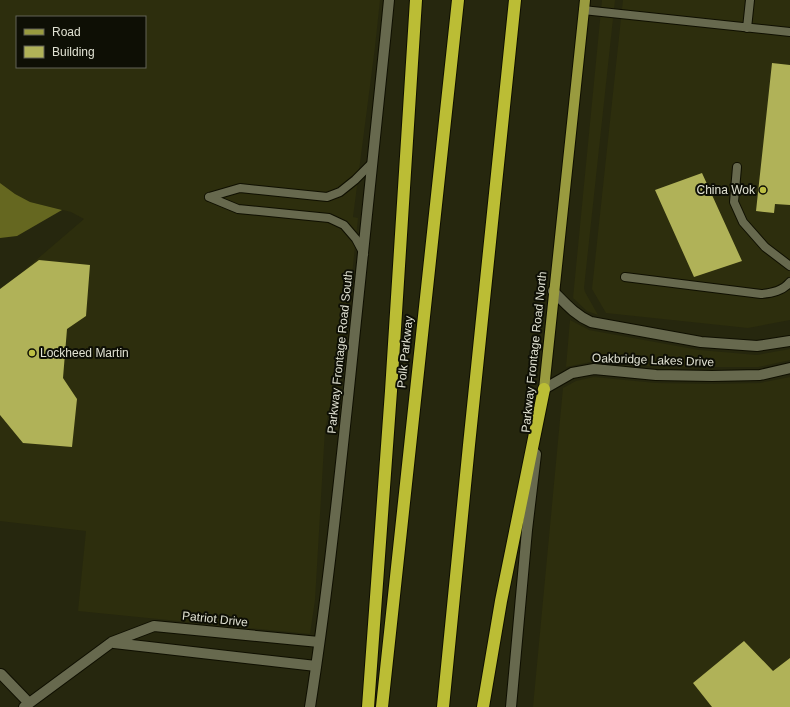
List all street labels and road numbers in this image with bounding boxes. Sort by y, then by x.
street label: Parkway Frontage Road South [324,270,356,434]
street label: Parkway Frontage Road North [519,271,549,433]
street label: Polk Parkway [394,315,416,389]
street label: Oakbridge Lakes Drive [592,351,715,369]
street label: Patriot Drive [181,609,249,629]

